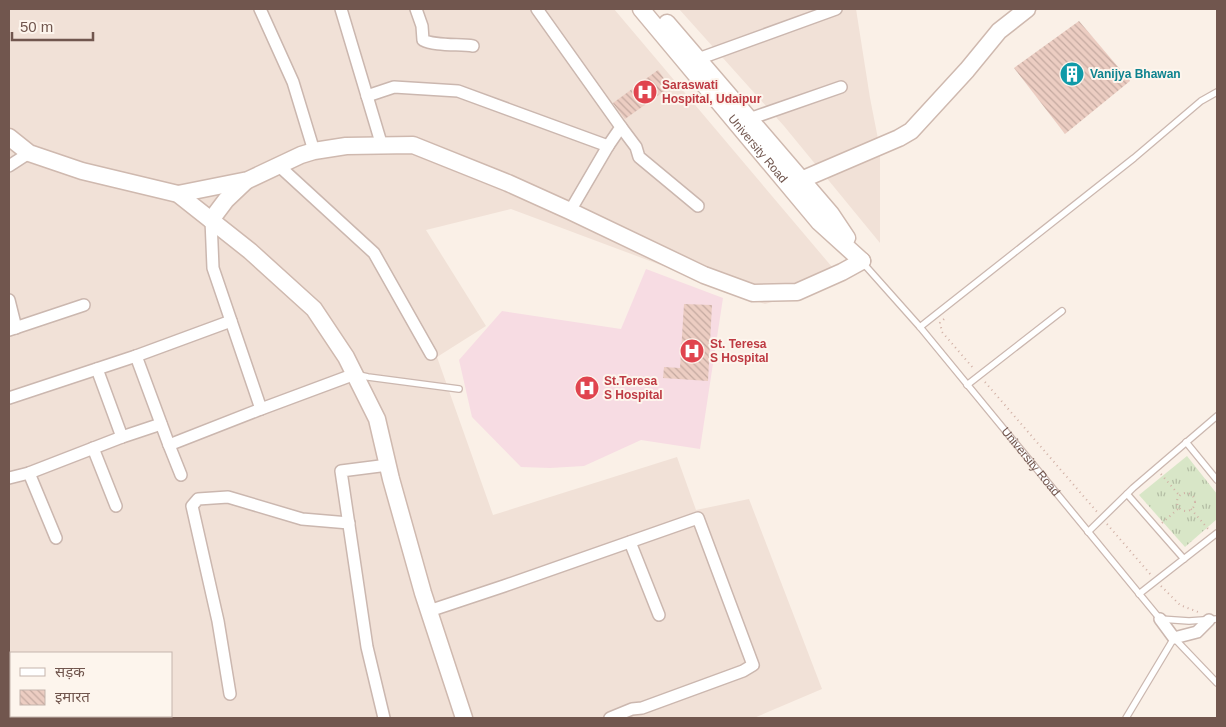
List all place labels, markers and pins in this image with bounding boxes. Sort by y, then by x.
building icon: Vanijya Bhawan [1059,61,1085,87]
place label: Vanijya Bhawan [1090,67,1181,81]
place label: Saraswati Hospital, Udaipur [662,78,762,106]
hospital icon: Saraswati Hospital, Udaipur [632,79,658,105]
place label: St. Teresa S Hospital [710,337,769,365]
hospital icon: St. Teresa S Hospital [679,338,705,364]
place label: St.Teresa S Hospital [604,374,663,402]
hospital icon: St.Teresa S Hospital [574,375,600,401]

